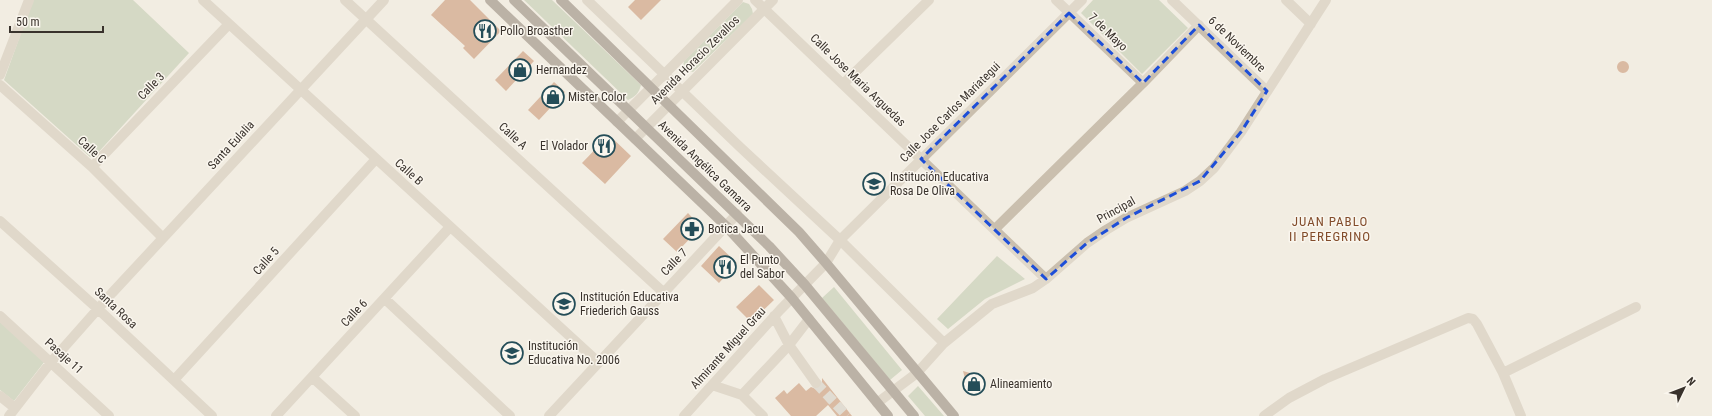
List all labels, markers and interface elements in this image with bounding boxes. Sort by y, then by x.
scale bar [10,8,103,34]
street label: 7 de Mayo [1086,10,1130,54]
street label: Avenida Horacio Zevallos [648,13,742,107]
street label: 6 de Noviembre [1206,13,1269,75]
text: 50 m [16,15,40,29]
restaurant icon: Pollo Broasther [472,18,498,44]
place label: Pollo Broasther [500,24,573,38]
street label: Calle Jose Maria Arguedas [808,31,908,129]
shop icon: Hernandez [507,57,533,83]
street label: Calle Jose Carlos Mariategui [897,59,1003,165]
place label: Hernandez [536,63,587,77]
street label: Calle 3 [135,69,167,103]
shop icon: Mister Color [540,84,566,110]
place label: Mister Color [568,90,626,104]
street label: Santa Eulalia [205,118,257,172]
street label: Avenida Angélica Gamarra [655,118,755,214]
street label: Calle A [496,120,530,153]
restaurant icon: El Volador [591,133,617,159]
street label: Calle C [75,134,109,167]
place label: El Volador [540,139,588,153]
street label: Calle B [392,156,426,188]
place label: Institución Educativa Rosa De Oliva [890,170,989,198]
school or university icon: Institución Educativa Rosa De Oliva [861,171,887,197]
street label: Principal [1094,194,1138,226]
district label: JUAN PABLO II PEREGRINO [1289,214,1371,244]
pharmacy icon: Botica Jacu [679,216,705,242]
place label: Botica Jacu [708,222,764,236]
street label: Calle 5 [250,244,282,278]
street label: Calle 7 [658,245,690,279]
place label: El Punto del Sabor [740,253,785,281]
restaurant icon: El Punto del Sabor [712,254,738,280]
street label: Santa Rosa [92,285,141,332]
place label: Institución Educativa Friederich Gauss [580,290,679,318]
school or university icon: Institución Educativa Friederich Gauss [551,291,577,317]
street label: Calle 6 [338,296,370,330]
street label: Almirante Miguel Grau [688,304,768,392]
street label: Pasaje 11 [42,335,86,377]
place label: Institución Educativa No. 2006 [528,339,620,367]
school or university icon: Institución Educativa No. 2006 [499,340,525,366]
north arrow [1664,368,1704,408]
shop icon: Alineamiento [961,371,987,397]
text: N [1684,375,1698,389]
place label: Alineamiento [990,377,1052,391]

